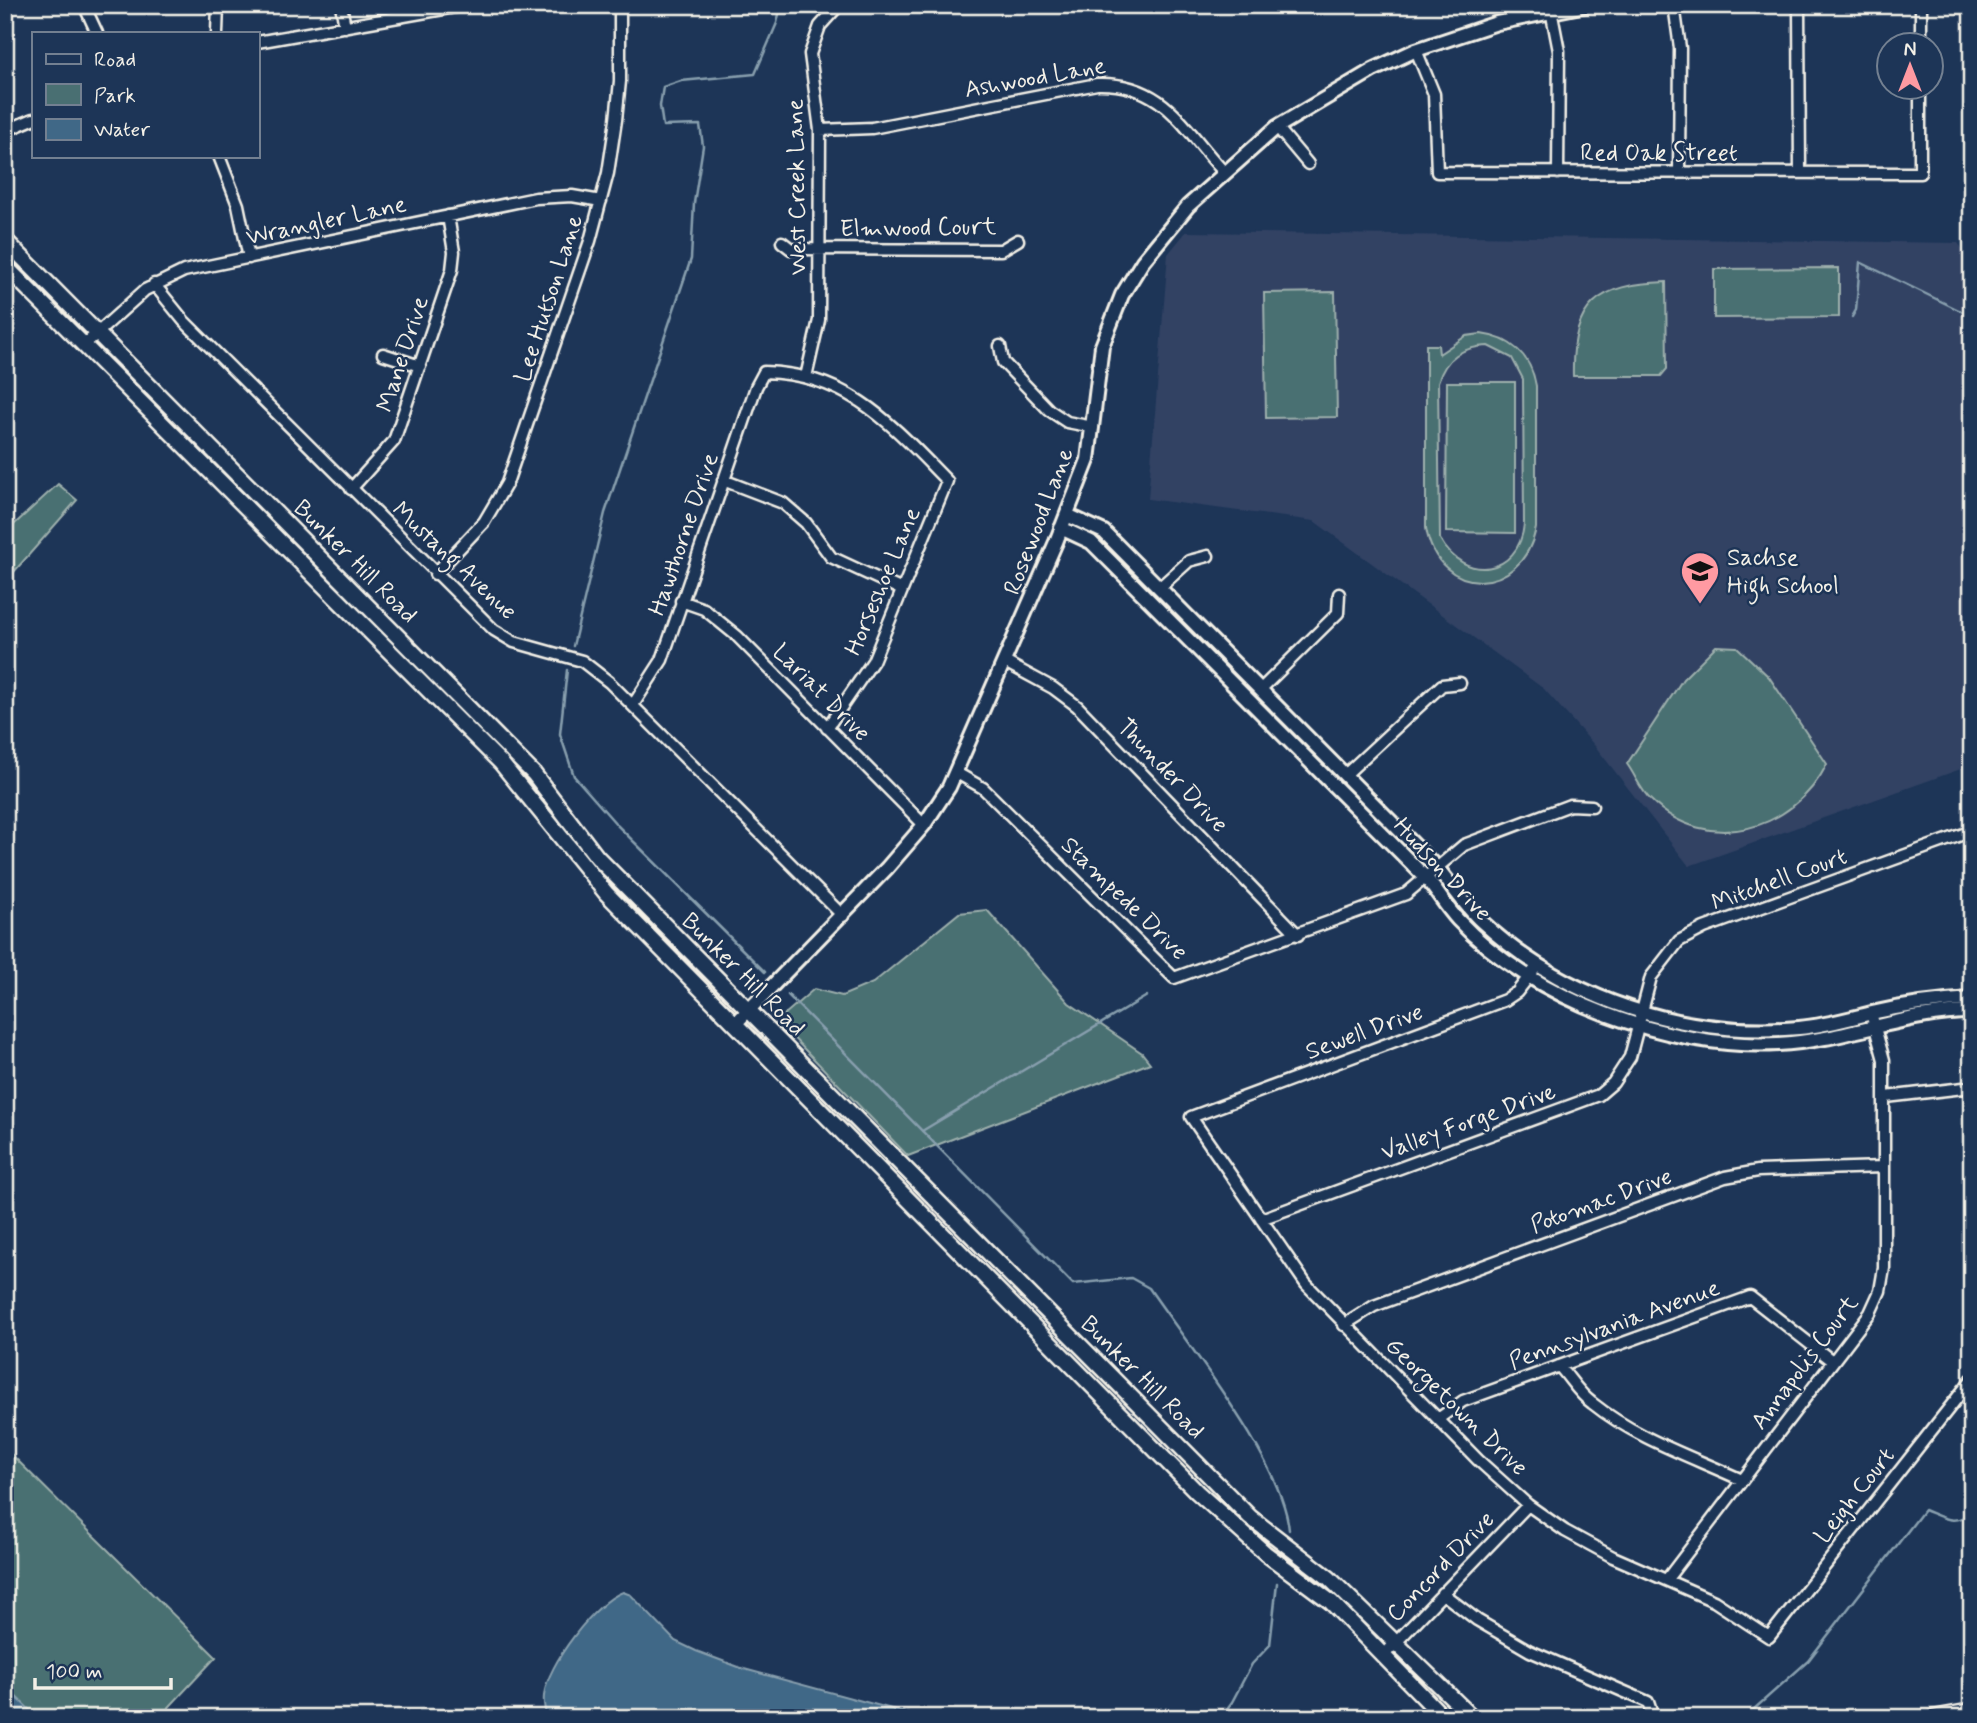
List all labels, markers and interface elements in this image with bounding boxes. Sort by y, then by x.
legend [32,32,259,158]
north arrow [1876,32,1946,102]
text: N [1904,38,1916,63]
text: Road [94,46,136,74]
street label: Ashwood Lane [962,51,1108,106]
text: Park [94,82,136,110]
street label: West Creek Lane [780,98,815,276]
text: Water [94,116,150,144]
street label: Red Oak Street [1580,138,1738,169]
street label: Wrangler Lane [244,189,409,254]
street label: Lee Hutson Lane [508,211,591,386]
street label: Elmwood Court [840,212,996,245]
street label: Mane Drive [370,292,437,416]
street label: Rosewood Lane [997,443,1082,600]
street label: Hawthorne Drive [642,449,727,620]
street label: Bunker Hill Road [286,493,424,631]
street label: Mustang Avenue [383,495,523,629]
street label: Horseshoe Lane [838,503,929,660]
place label: Sachse High School [1727,543,1839,605]
school or university icon: Sachse High School [1679,550,1721,605]
street label: Lariat Drive [765,637,877,749]
street label: Thunder Drive [1109,712,1234,840]
street label: Hudson Drive [1386,812,1498,929]
street label: Stampede Drive [1054,831,1194,968]
street label: Mitchell Court [1708,842,1852,919]
street label: Bunker Hill Road [674,906,812,1044]
street label: Sewell Drive [1301,997,1428,1068]
street label: Valley Forge Drive [1377,1076,1560,1168]
street label: Potomac Drive [1526,1161,1677,1241]
street label: Pennsylvania Avenue [1505,1273,1724,1378]
street label: Annapolis Court [1744,1289,1866,1436]
street label: Bunker Hill Road [1073,1309,1211,1447]
street label: Georgetown Drive [1377,1331,1534,1485]
street label: Leigh Court [1808,1442,1902,1550]
street label: Concord Drive [1380,1505,1502,1629]
scale bar [35,1646,172,1690]
text: 100 m [46,1658,102,1686]

